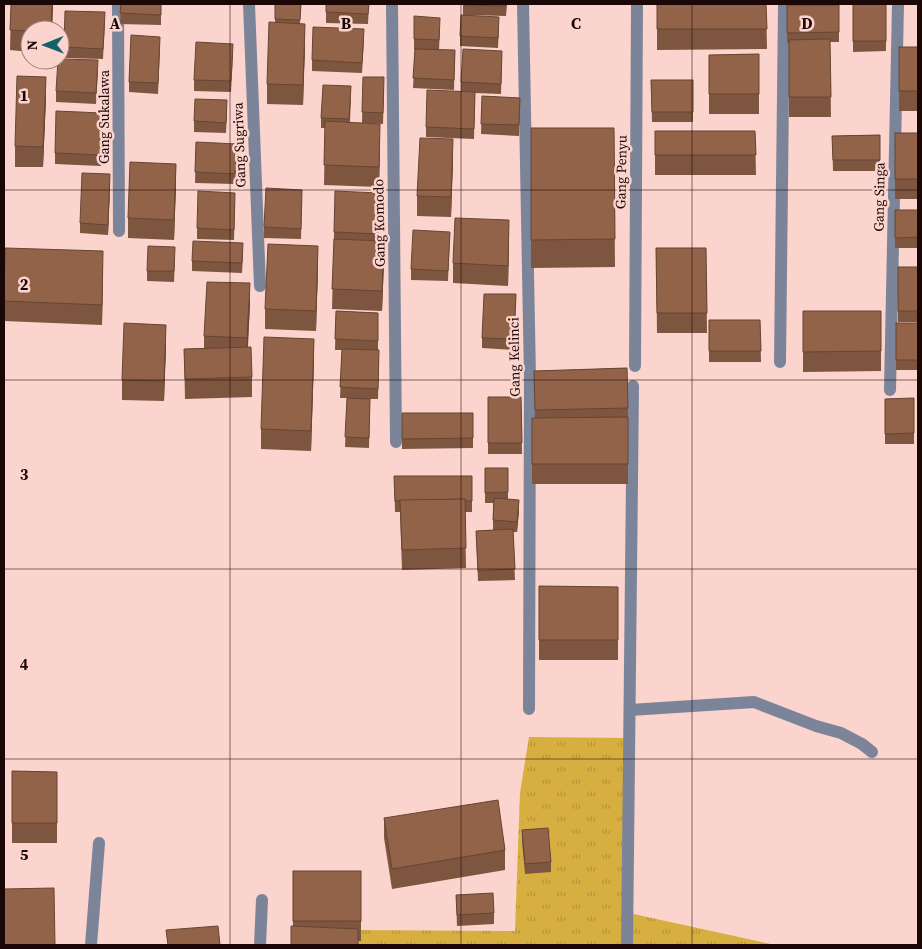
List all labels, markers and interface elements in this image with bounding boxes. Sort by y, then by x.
text: A [110,12,121,34]
text: B [341,12,352,34]
text: C [571,12,581,34]
text: D [801,12,813,34]
north arrow [20,20,70,70]
text: N [22,40,42,51]
street label: Gang Sukalawa [94,69,114,164]
text: 1 [20,84,28,106]
street label: Gang Sugriwa [227,101,250,188]
street label: Gang Penyu [610,135,632,209]
street label: Gang Singa [868,161,890,232]
street label: Gang Komodo [368,178,390,267]
text: 2 [20,273,29,295]
street label: Gang Kelinci [503,317,525,397]
text: 3 [20,463,29,485]
text: 4 [20,653,29,675]
text: 5 [20,843,29,865]

